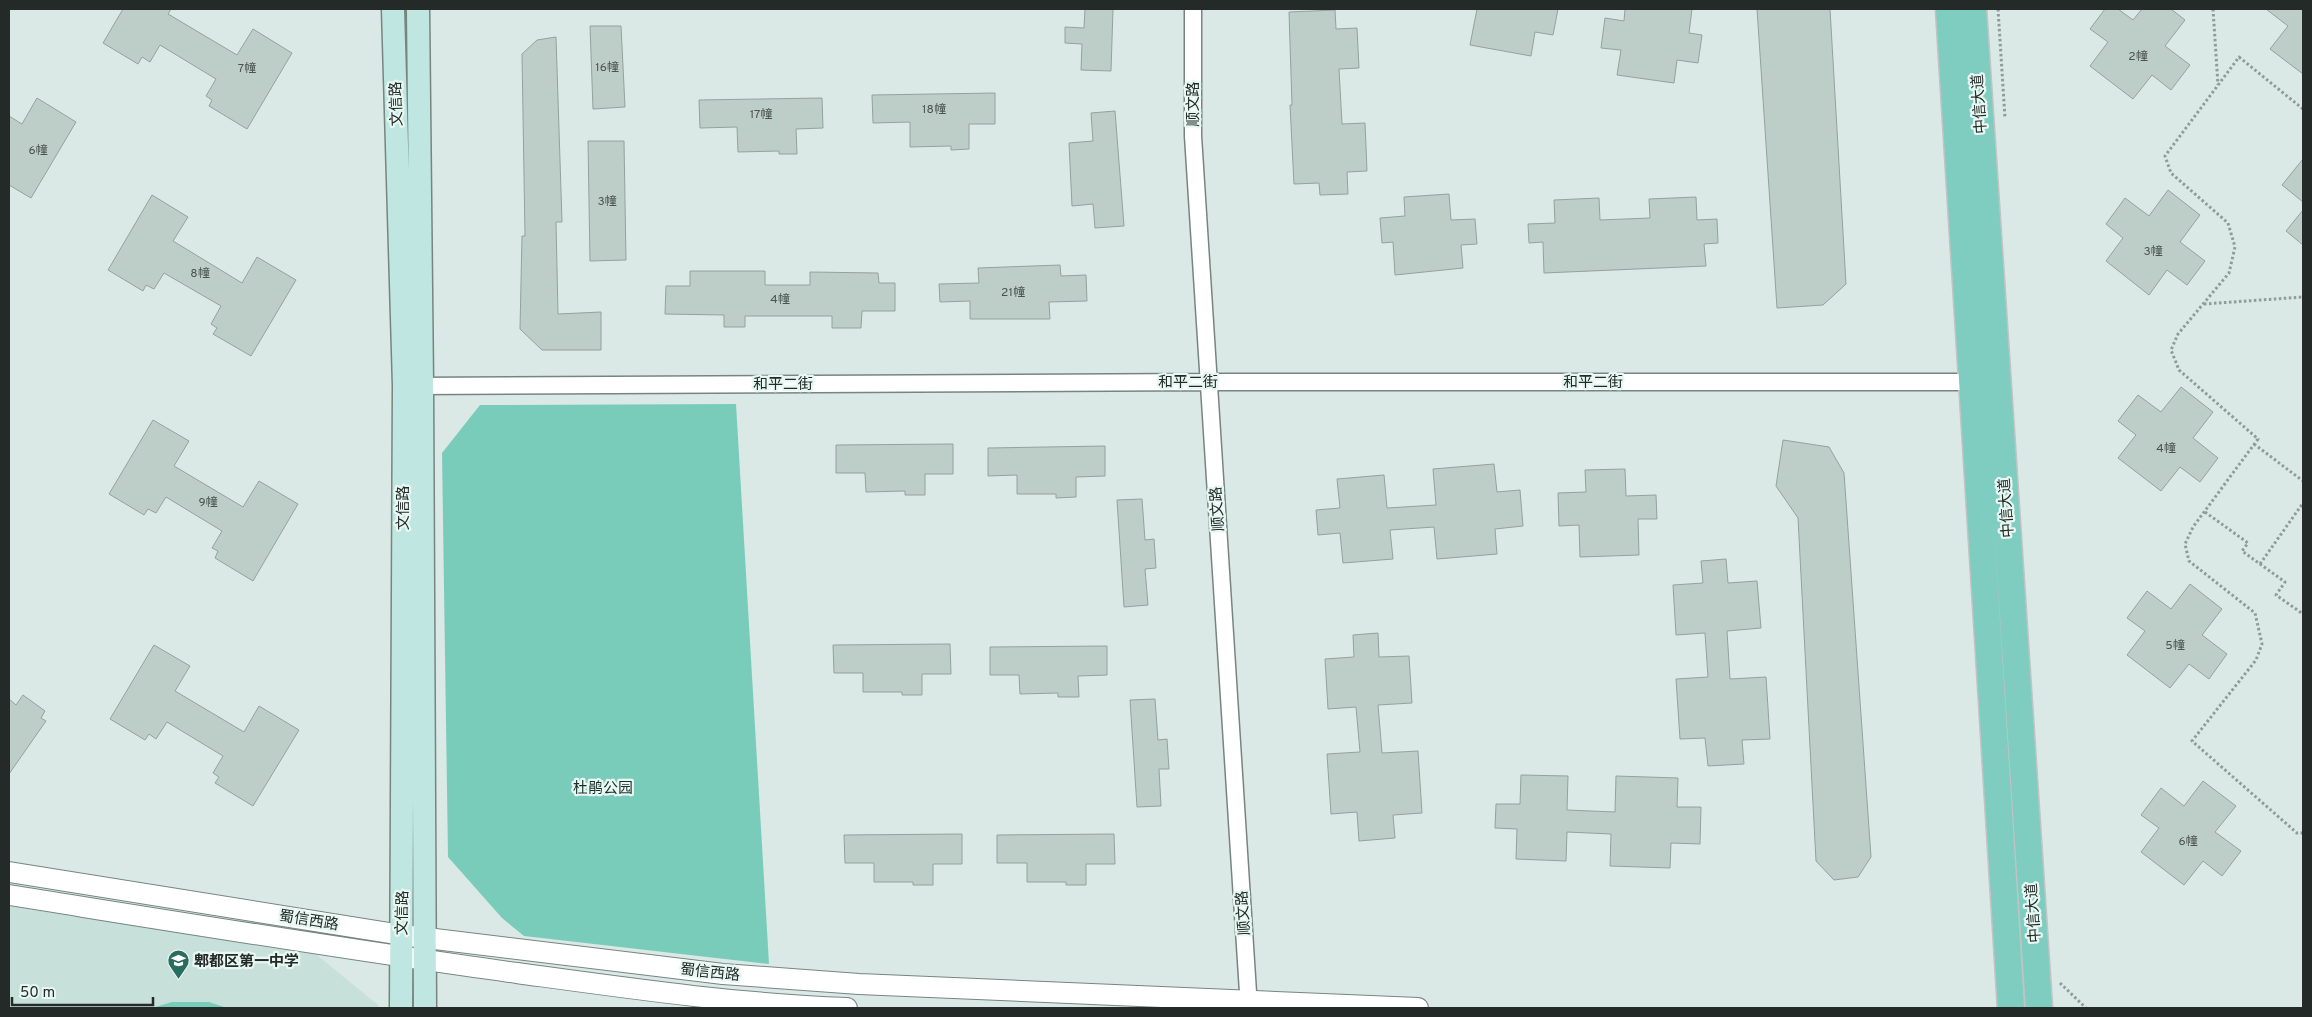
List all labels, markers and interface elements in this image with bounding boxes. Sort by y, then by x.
house number: 2幢 [2128,49,2148,65]
house number: 16幢 [595,60,619,76]
house number: 7幢 [238,61,256,77]
street label: 中信大道 [1969,73,1992,134]
street label: 文信路 [387,81,408,127]
street label: 顺文路 [1185,81,1204,127]
house number: 18幢 [922,102,946,118]
house number: 17幢 [750,107,772,123]
house number: 6幢 [28,143,48,159]
house number: 3幢 [597,194,617,210]
house number: 3幢 [2143,244,2163,260]
house number: 8幢 [190,266,210,282]
house number: 21幢 [1001,285,1025,301]
house number: 4幢 [770,292,790,308]
street label: 和平二街 [1158,374,1218,393]
street label: 和平二街 [1563,374,1623,393]
street label: 和平二街 [753,376,813,395]
house number: 4幢 [2156,441,2176,457]
street label: 中信大道 [1996,477,2019,538]
street label: 文信路 [395,485,414,531]
street label: 顺文路 [1207,486,1230,532]
house number: 9幢 [198,495,218,511]
house number: 5幢 [2165,638,2185,654]
park label: 杜鹃公园 [573,780,633,799]
house number: 6幢 [2178,834,2198,850]
street label: 中信大道 [2023,882,2046,943]
street label: 文信路 [394,890,413,936]
street label: 顺文路 [1233,890,1256,936]
street label: 蜀信西路 [278,907,340,936]
school or university icon: 郫都区第一中学 [166,949,190,980]
place label: 郫都区第一中学 [194,952,299,972]
street label: 蜀信西路 [679,961,741,986]
scale bar [12,974,154,1006]
text: 50 m [20,984,55,1003]

